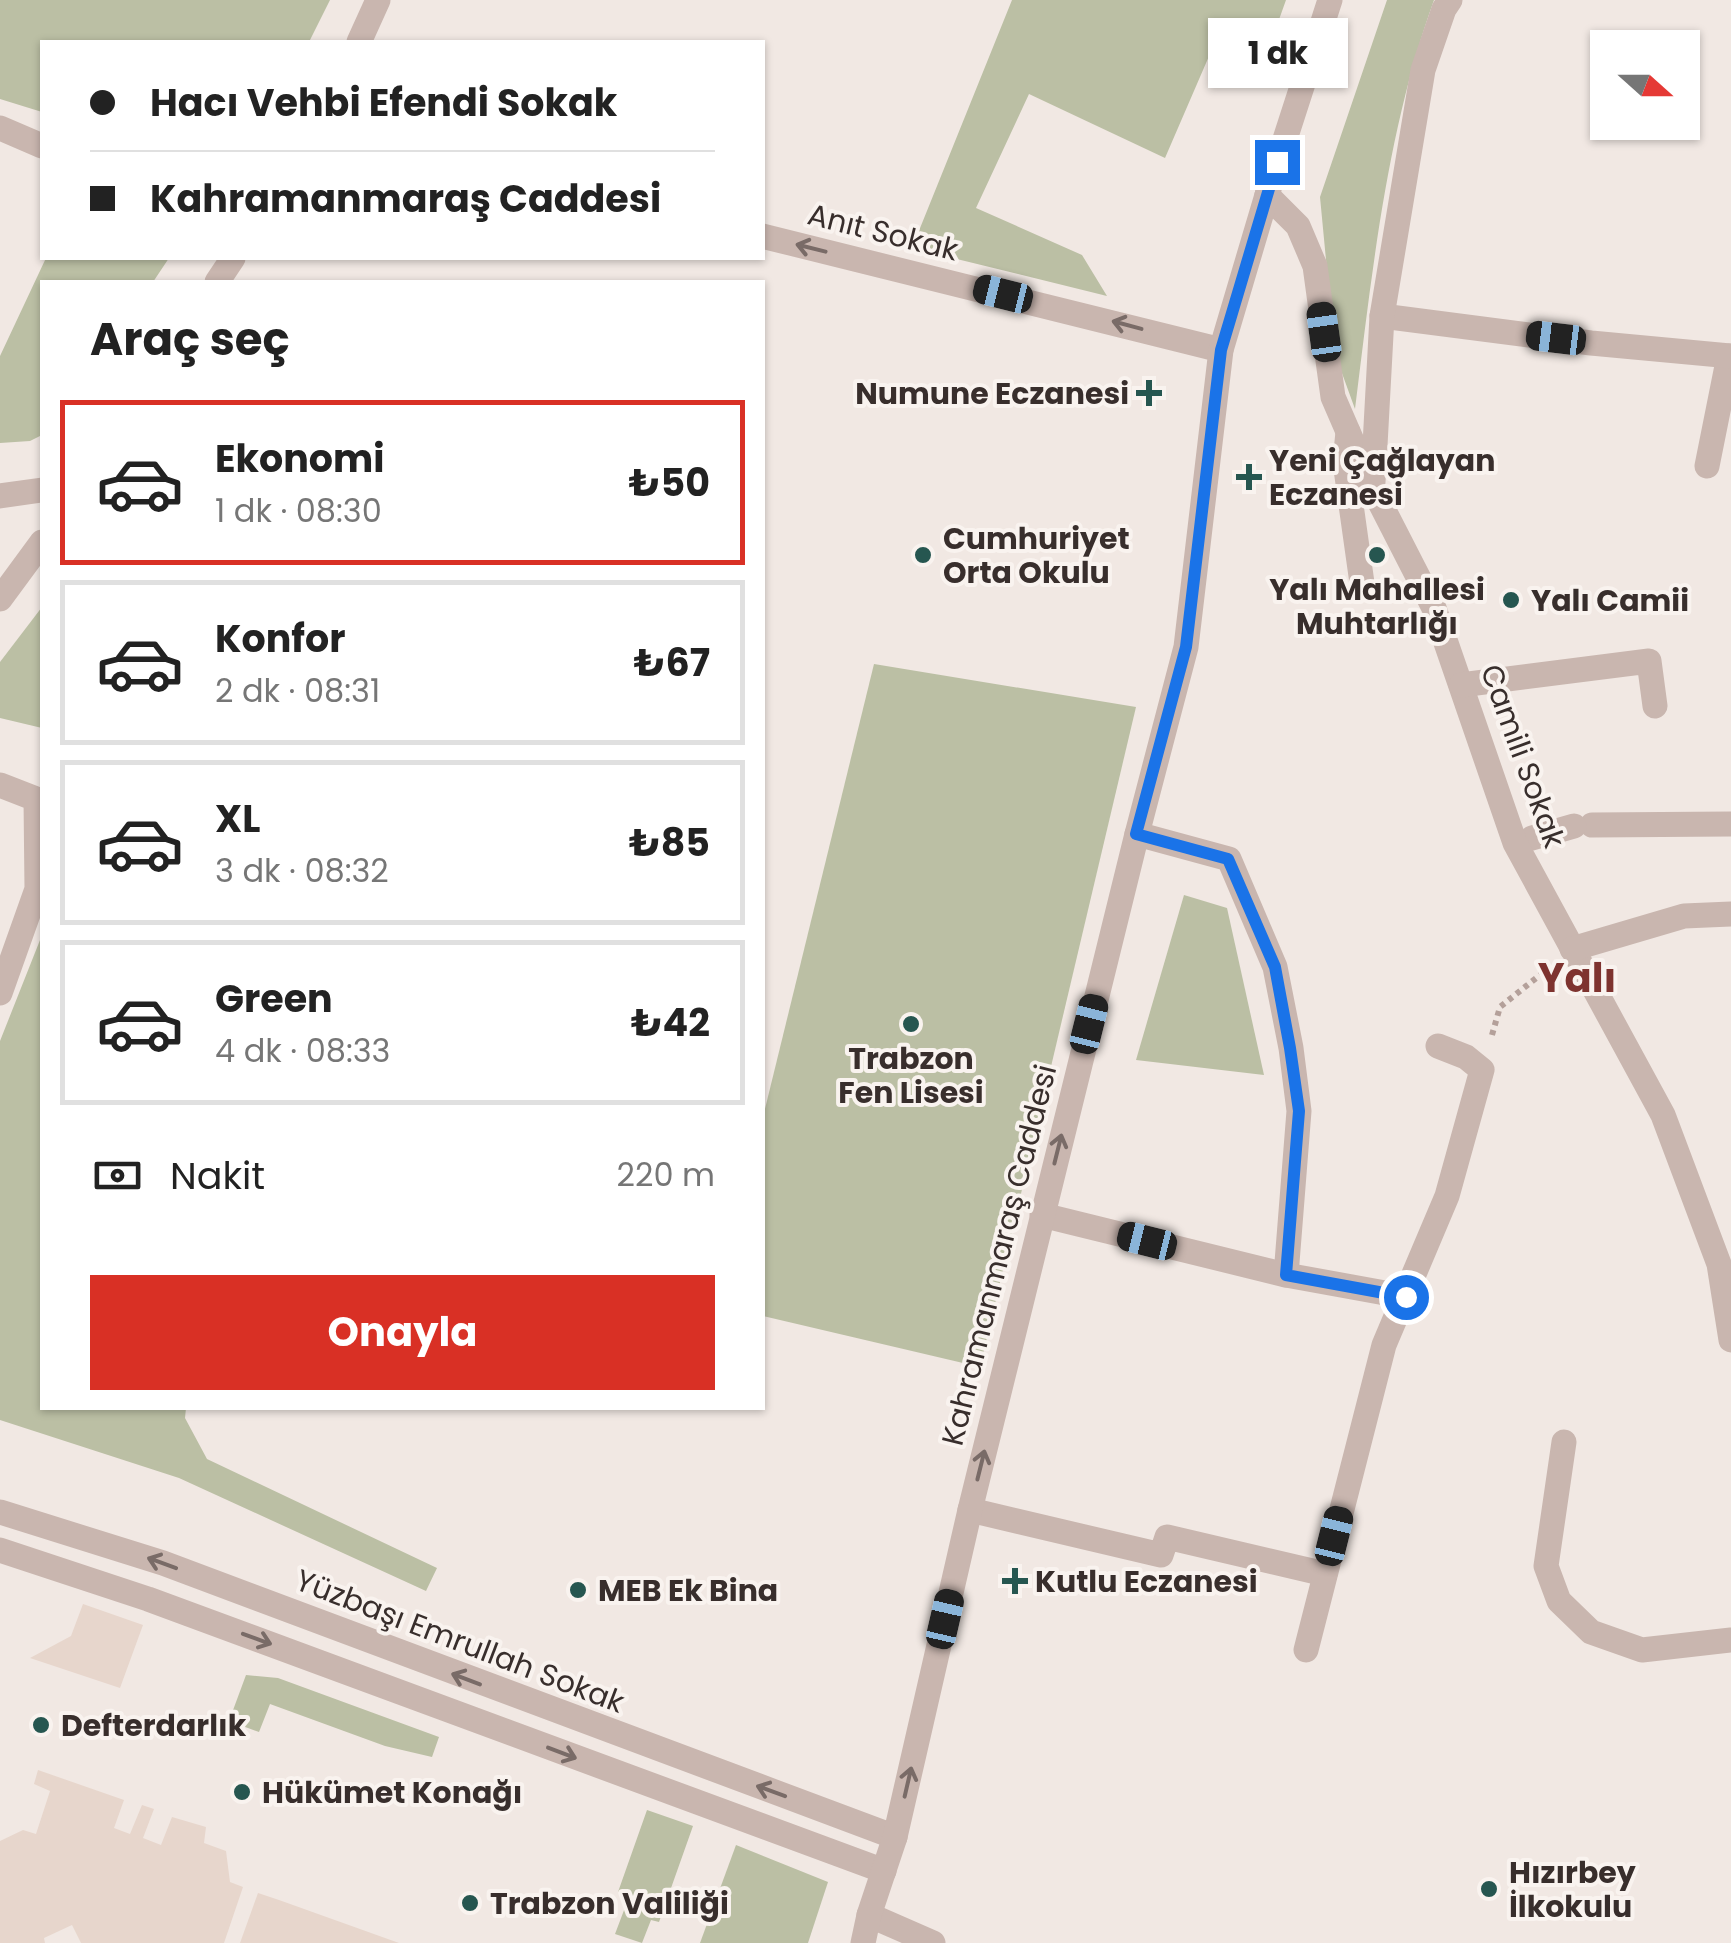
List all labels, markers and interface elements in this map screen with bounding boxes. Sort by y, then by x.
callout: 1 dk [1207,17,1347,87]
text: 1 dk [1248,30,1308,75]
north arrow [1590,30,1700,140]
map controls [1590,30,1700,140]
text: Hacı Vehbi Efendi Sokak [150,76,617,129]
route end [1255,140,1300,185]
text: Kahramanmaraş Caddesi [150,172,661,225]
street label: Anıt Sokak [803,193,963,272]
one-way arrow [796,238,828,256]
car [970,272,1036,316]
car [1305,300,1343,364]
text: Araç seç [90,308,290,371]
one-way arrow [1112,315,1143,334]
car [1524,319,1588,357]
place label: Numune Eczanesi [855,372,1129,415]
marker: Numune Eczanesi [1138,382,1160,404]
text: Ekonomi [215,432,385,485]
icon: car [95,438,185,528]
place label: Yeni Çağlayan Eczanesi [1269,439,1495,516]
text: ₺50 [629,456,710,509]
marker: Yeni Çağlayan Eczanesi [1238,466,1260,488]
text: 1 dk · 08:30 [215,488,382,533]
place label: Cumhuriyet Orta Okulu [943,517,1130,594]
marker: Cumhuriyet Orta Okulu [912,544,934,566]
marker: Yalı Mahallesi Muhtarlığı [1366,544,1388,566]
place label: Yalı Mahallesi Muhtarlığı [1269,568,1485,645]
place label: Yalı Camii [1531,579,1689,622]
marker: Yalı Camii [1500,589,1522,611]
text: Konfor [215,612,345,665]
icon: car [95,618,185,708]
text: ₺67 [634,636,710,689]
street label: Camili Sokak [1470,658,1576,854]
text: 2 dk · 08:31 [215,668,380,713]
text: XL [215,792,260,845]
icon: car [95,798,185,888]
text: ₺85 [629,816,710,869]
text: 3 dk · 08:32 [215,848,389,893]
district label: Yalı [1538,950,1616,1006]
text: Green [215,972,333,1025]
icon: car [95,978,185,1068]
car [1067,991,1111,1057]
text: ₺42 [631,996,710,1049]
marker: Trabzon Fen Lisesi [900,1013,922,1035]
text: 4 dk · 08:33 [215,1028,390,1073]
place label: Trabzon Fen Lisesi [838,1037,984,1114]
street label: Kahramanmaraş Caddesi [931,1060,1067,1450]
one-way arrow [1050,1134,1069,1166]
icon: cash [90,1148,145,1203]
text: Nakit [170,1149,265,1202]
text: 220 m [617,1152,715,1197]
car [1114,1219,1180,1263]
button: Onayla [90,1275,715,1390]
route start [1384,1275,1429,1320]
one-way arrow [972,1450,991,1481]
car [1312,1503,1356,1569]
one-way arrow [148,1553,179,1571]
street label: Yüzbaşı Emrullah Sokak [289,1558,631,1724]
place label: Kutlu Eczanesi [1035,1560,1258,1603]
place label: MEB Ek Bina [598,1569,778,1612]
marker: Kutlu Eczanesi [1004,1570,1026,1592]
marker: MEB Ek Bina [567,1579,589,1601]
car [924,1586,966,1652]
one-way arrow [241,1631,272,1649]
one-way arrow [451,1669,482,1687]
place label: Defterdarlık [61,1704,247,1747]
marker: Defterdarlık [30,1714,52,1736]
one-way arrow [546,1745,577,1763]
one-way arrow [900,1767,918,1799]
place label: Hükümet Konağı [262,1771,522,1814]
marker: Hükümet Konağı [231,1781,253,1803]
one-way arrow [756,1781,787,1799]
place label: Hızırbey İlkokulu [1509,1851,1636,1928]
marker: Hızırbey İlkokulu [1478,1878,1500,1900]
place label: Trabzon Valiliği [490,1882,729,1925]
marker: Trabzon Valiliği [459,1892,481,1914]

